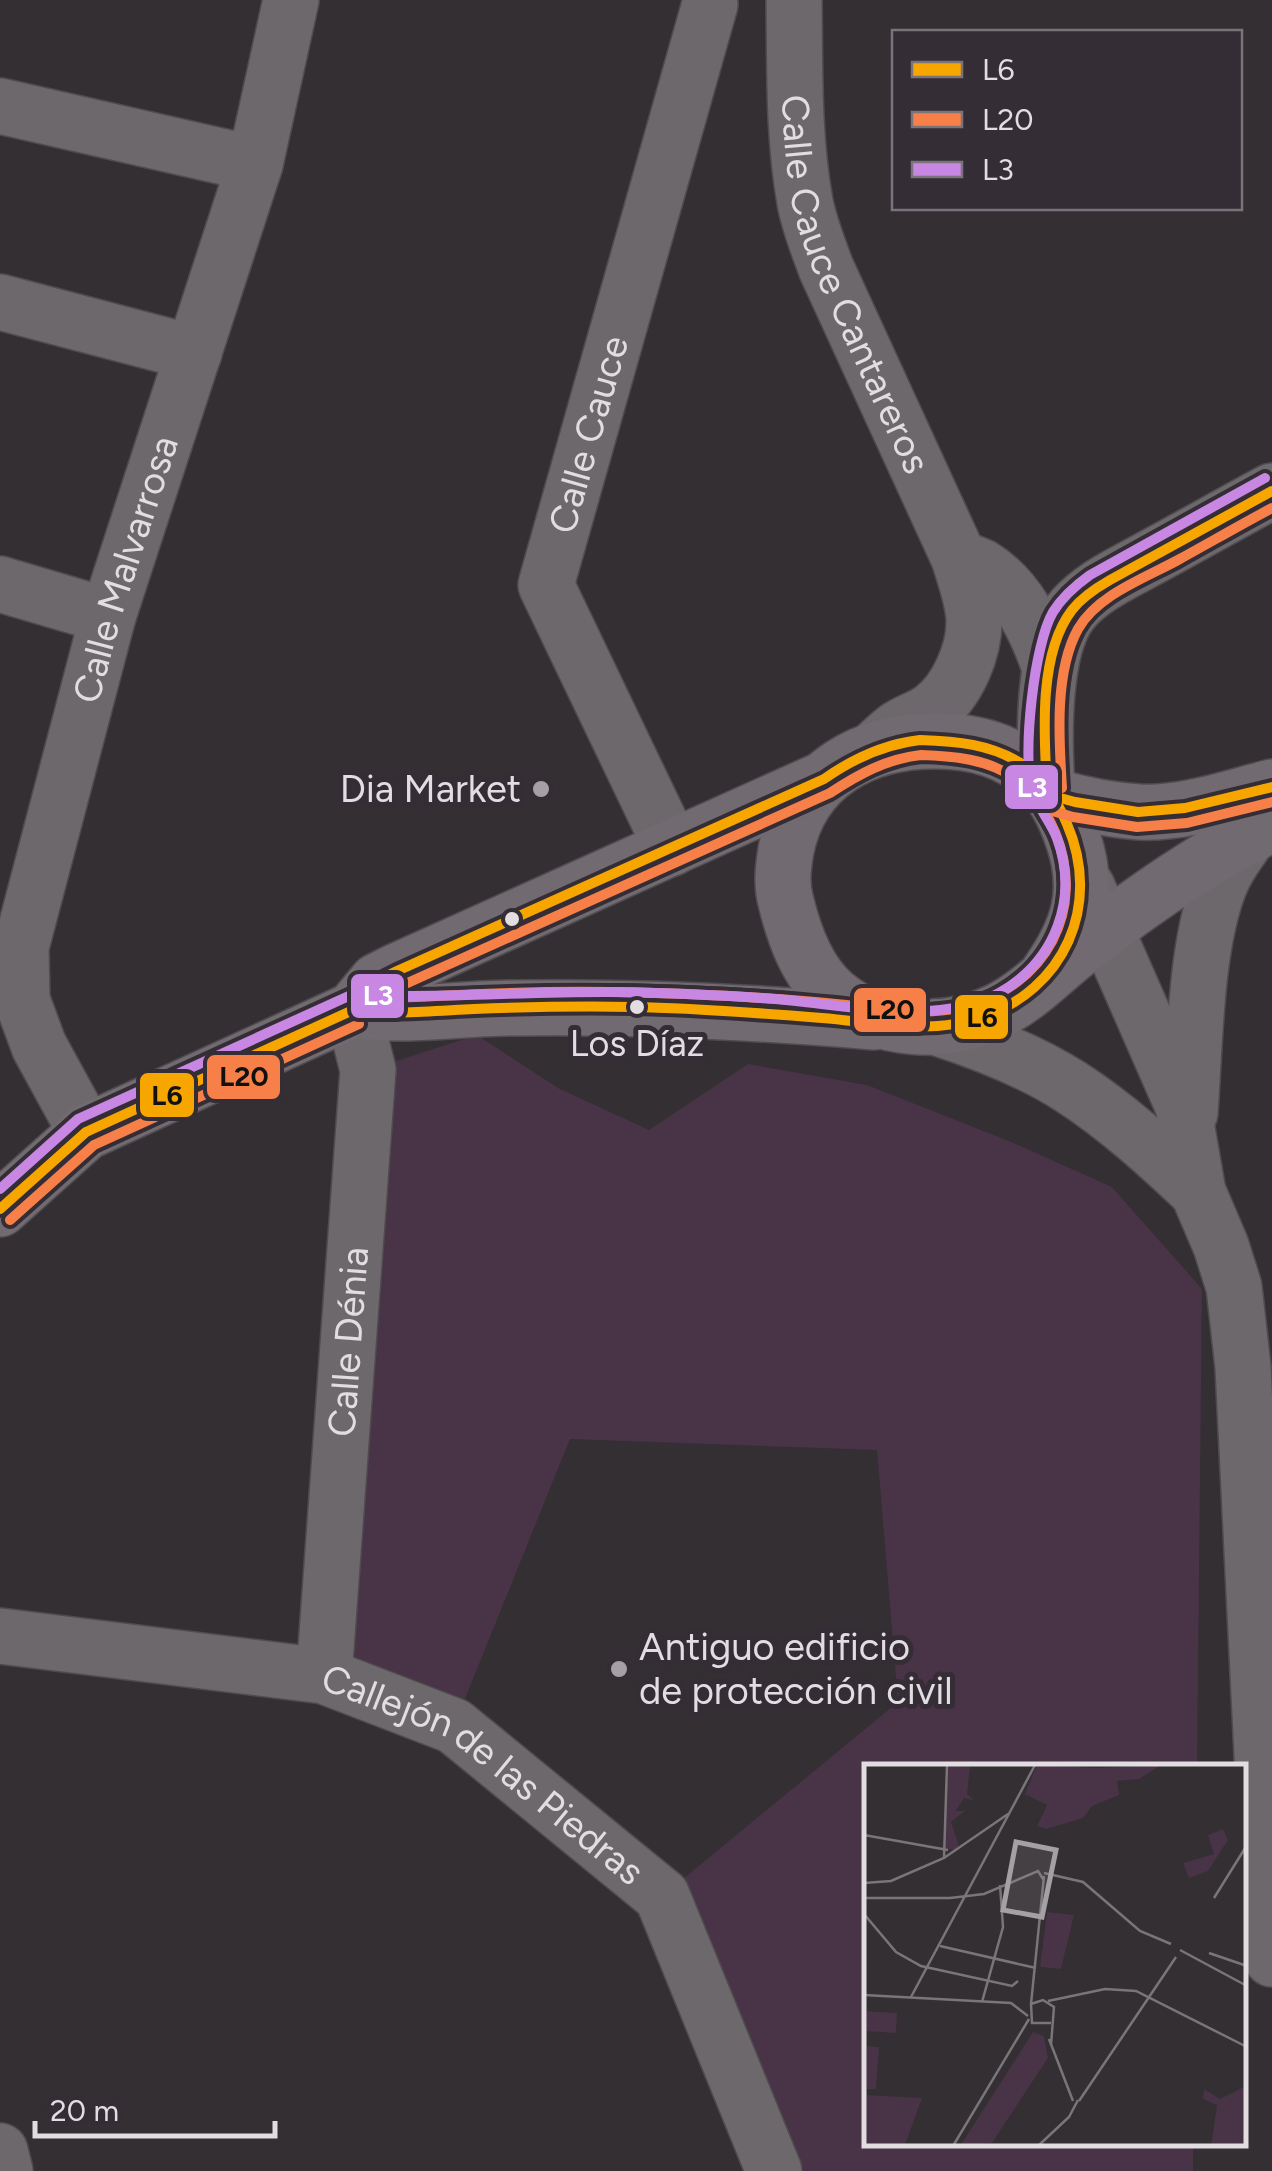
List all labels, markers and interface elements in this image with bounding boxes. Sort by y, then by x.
legend [892,30,1242,210]
text: L6 [982,51,1015,88]
street label: Calle Cauce Cantareros [772,94,940,481]
text: L20 [982,101,1034,138]
text: L3 [982,151,1014,188]
street label: Calle Cauce [539,331,638,538]
street label: Calle Malvarrosa [63,430,188,708]
line badge: L3 [1003,763,1060,811]
place label: Dia Market [340,766,521,812]
text: L3 [1017,770,1047,804]
marker: Dia Market [530,778,552,800]
unlabelled marker [502,909,522,929]
line badge: L3 [349,972,406,1020]
text: L3 [363,978,393,1012]
line badge: L20 [852,986,928,1034]
text: L20 [865,992,915,1026]
line badge: L6 [953,993,1010,1041]
marker: Los Díaz [627,997,647,1017]
text: L6 [966,1000,998,1034]
place label: Los Díaz [570,1022,704,1065]
line badge: L20 [205,1053,282,1101]
text: L20 [219,1059,269,1093]
line badge: L6 [138,1071,196,1119]
text: L6 [151,1078,183,1112]
street label: Calle Dénia [318,1245,378,1438]
place label: Antiguo edificio de protección civil [639,1624,953,1714]
street label: Callejón de las Piedras [315,1654,653,1895]
marker: Antiguo edificio de protección civil [608,1658,630,1680]
inset map [864,1764,1247,2146]
scale bar [35,2076,275,2138]
text: 20 m [50,2092,119,2129]

